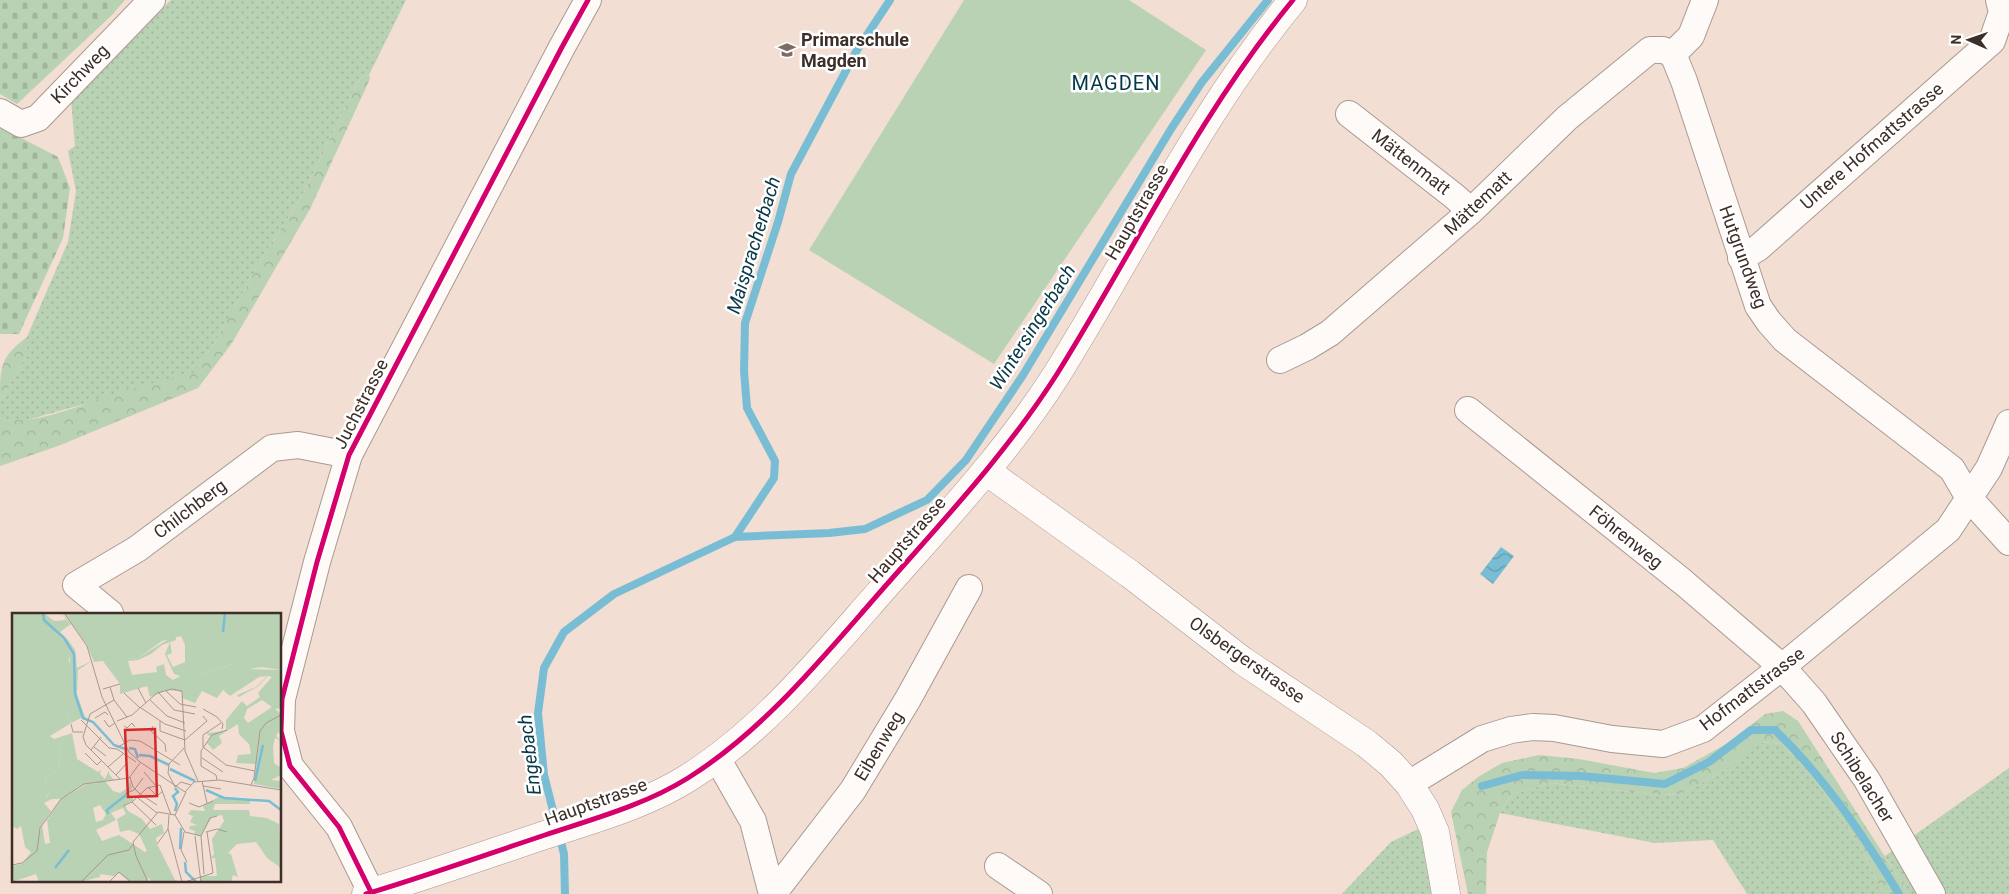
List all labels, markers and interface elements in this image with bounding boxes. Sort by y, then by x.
north arrow [1944,15,1994,65]
place label: Primarschule Magden [801,29,909,71]
text: N [1948,34,1964,45]
street label: Kirchweg [46,40,113,108]
school or university icon: Primarschule Magden [777,40,797,60]
district label: MAGDEN [1072,71,1160,95]
street label: Untere Hofmattstrasse [1796,78,1947,213]
street label: Mättenmatt [1368,124,1455,199]
street label: Hauptstrasse [1101,160,1173,264]
street label: Mättematt [1440,166,1516,239]
water label: Maispracherbach [722,174,785,317]
street label: Hutgrundweg [1715,202,1772,311]
water label: Wintersingerbach [985,260,1080,394]
street label: Juchstrasse [329,355,392,452]
street label: Chilchberg [149,475,230,543]
street label: Hauptstrasse [863,492,950,587]
street label: Föhrenweg [1585,501,1667,573]
street label: Olsbergerstrasse [1185,612,1309,707]
inset map [12,613,281,882]
street label: Hofmattstrasse [1695,642,1808,735]
street label: Eibenweg [850,707,908,784]
water label: Engebach [513,713,546,797]
street label: Schibelacher [1826,727,1899,826]
street label: Hauptstrasse [542,773,650,830]

